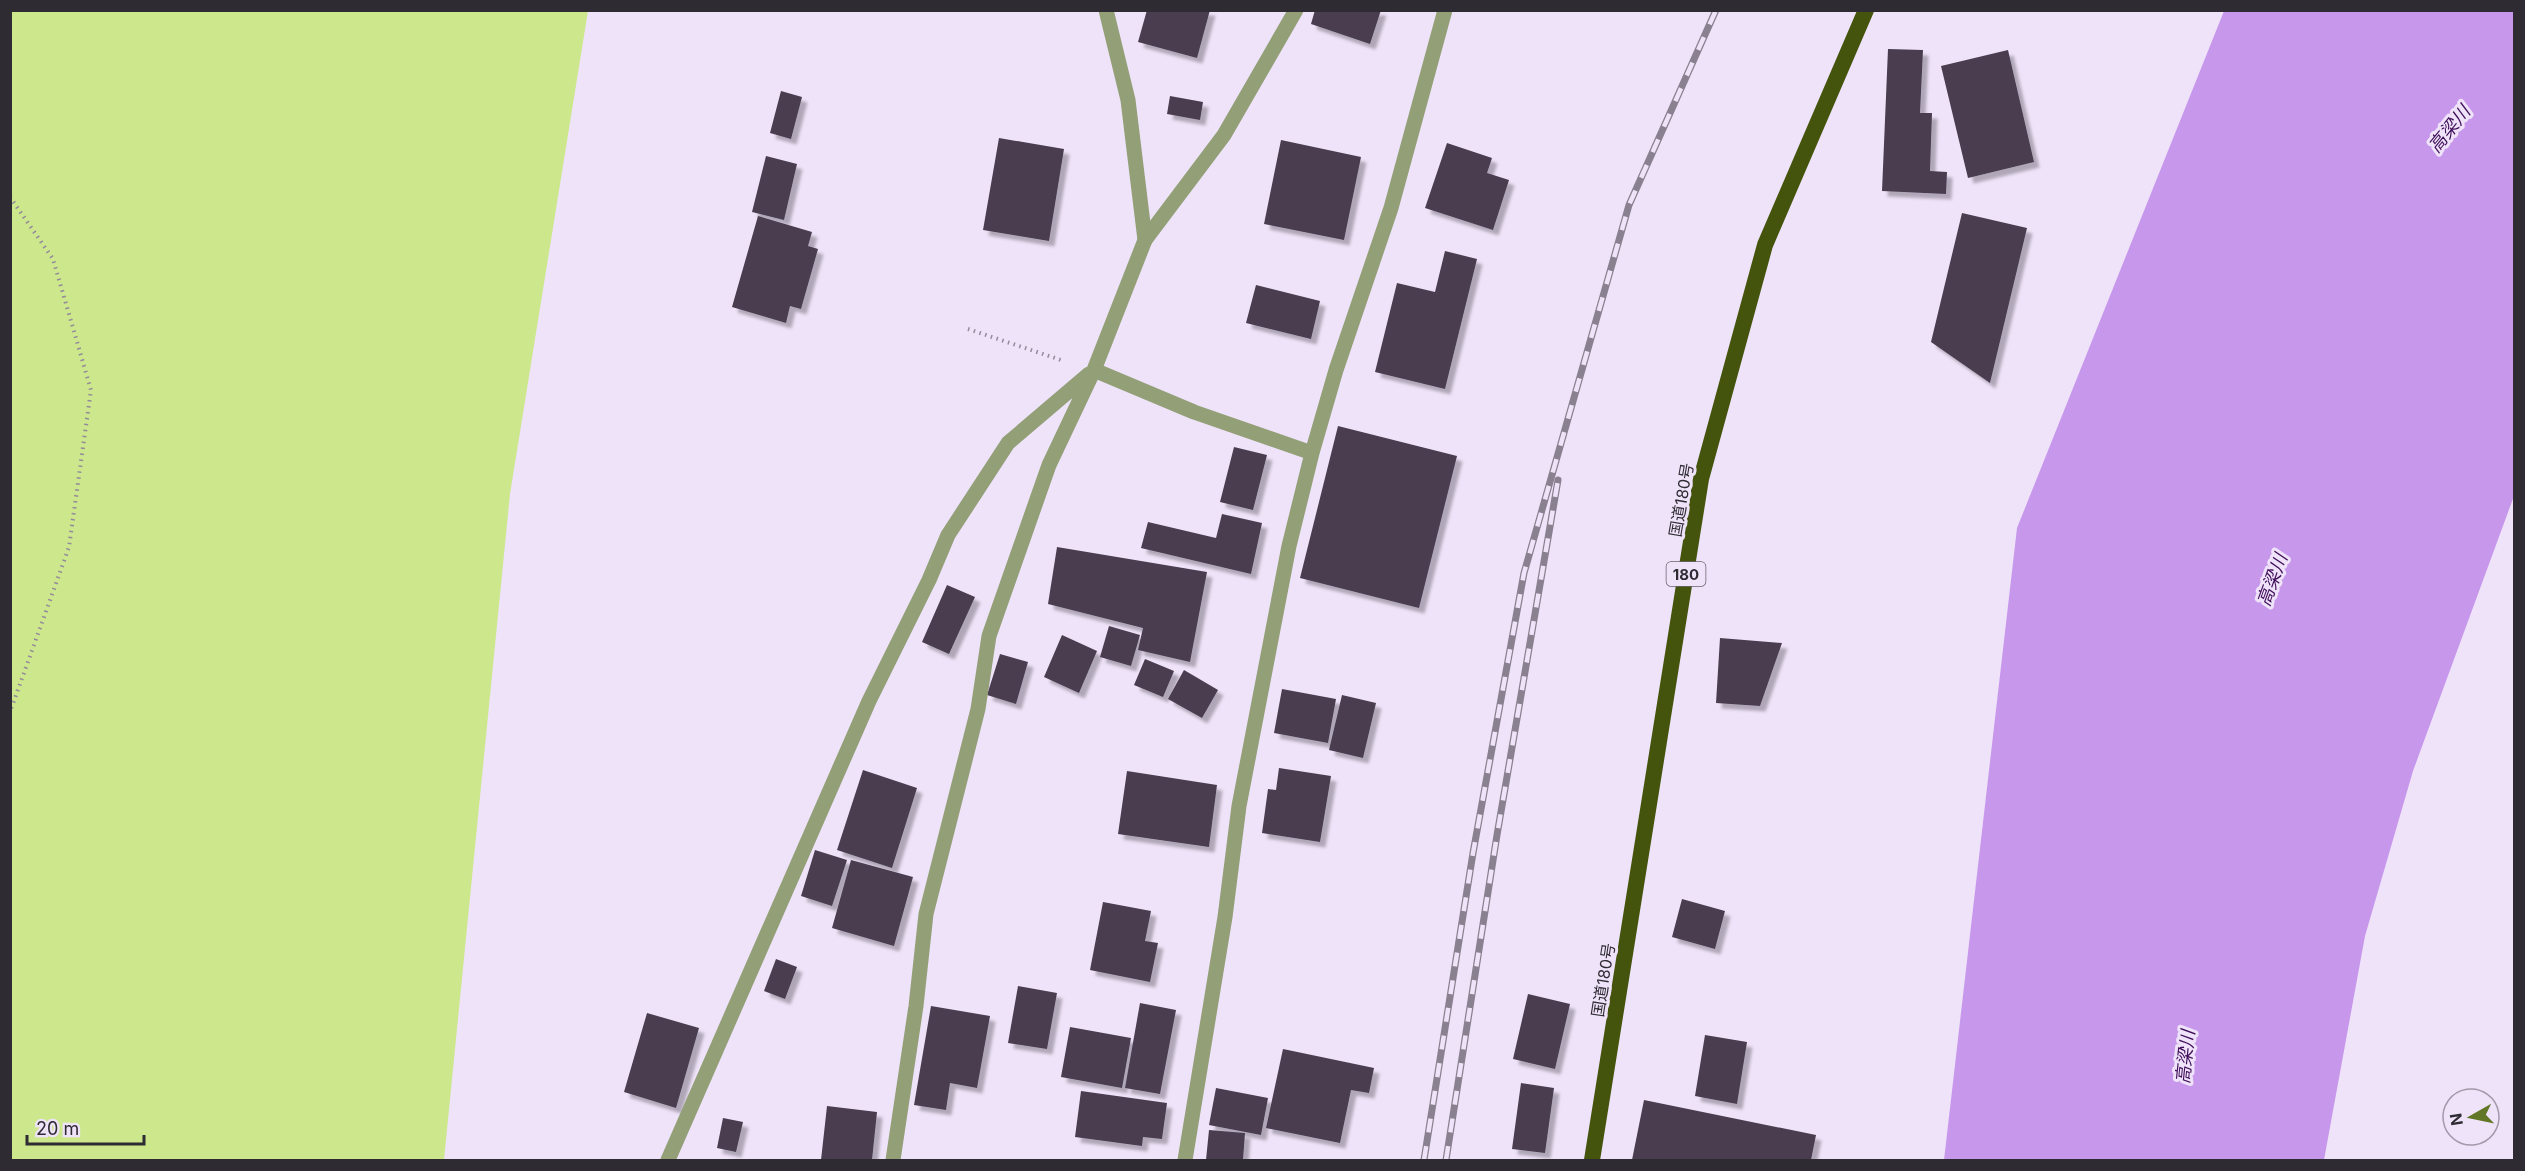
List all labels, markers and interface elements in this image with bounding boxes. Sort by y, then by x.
water label: 高梁川 [2424,100,2475,157]
street label: 国道180号 [1665,462,1697,538]
water label: 高梁川 [2253,549,2292,609]
road number: 180 [1666,562,1706,586]
street label: 国道180号 [1587,942,1619,1018]
water label: 高梁川 [2172,1027,2198,1085]
north arrow [2441,1087,2501,1147]
scale bar [27,1108,144,1146]
text: N [2445,1112,2467,1127]
text: 20 m [36,1118,79,1139]

